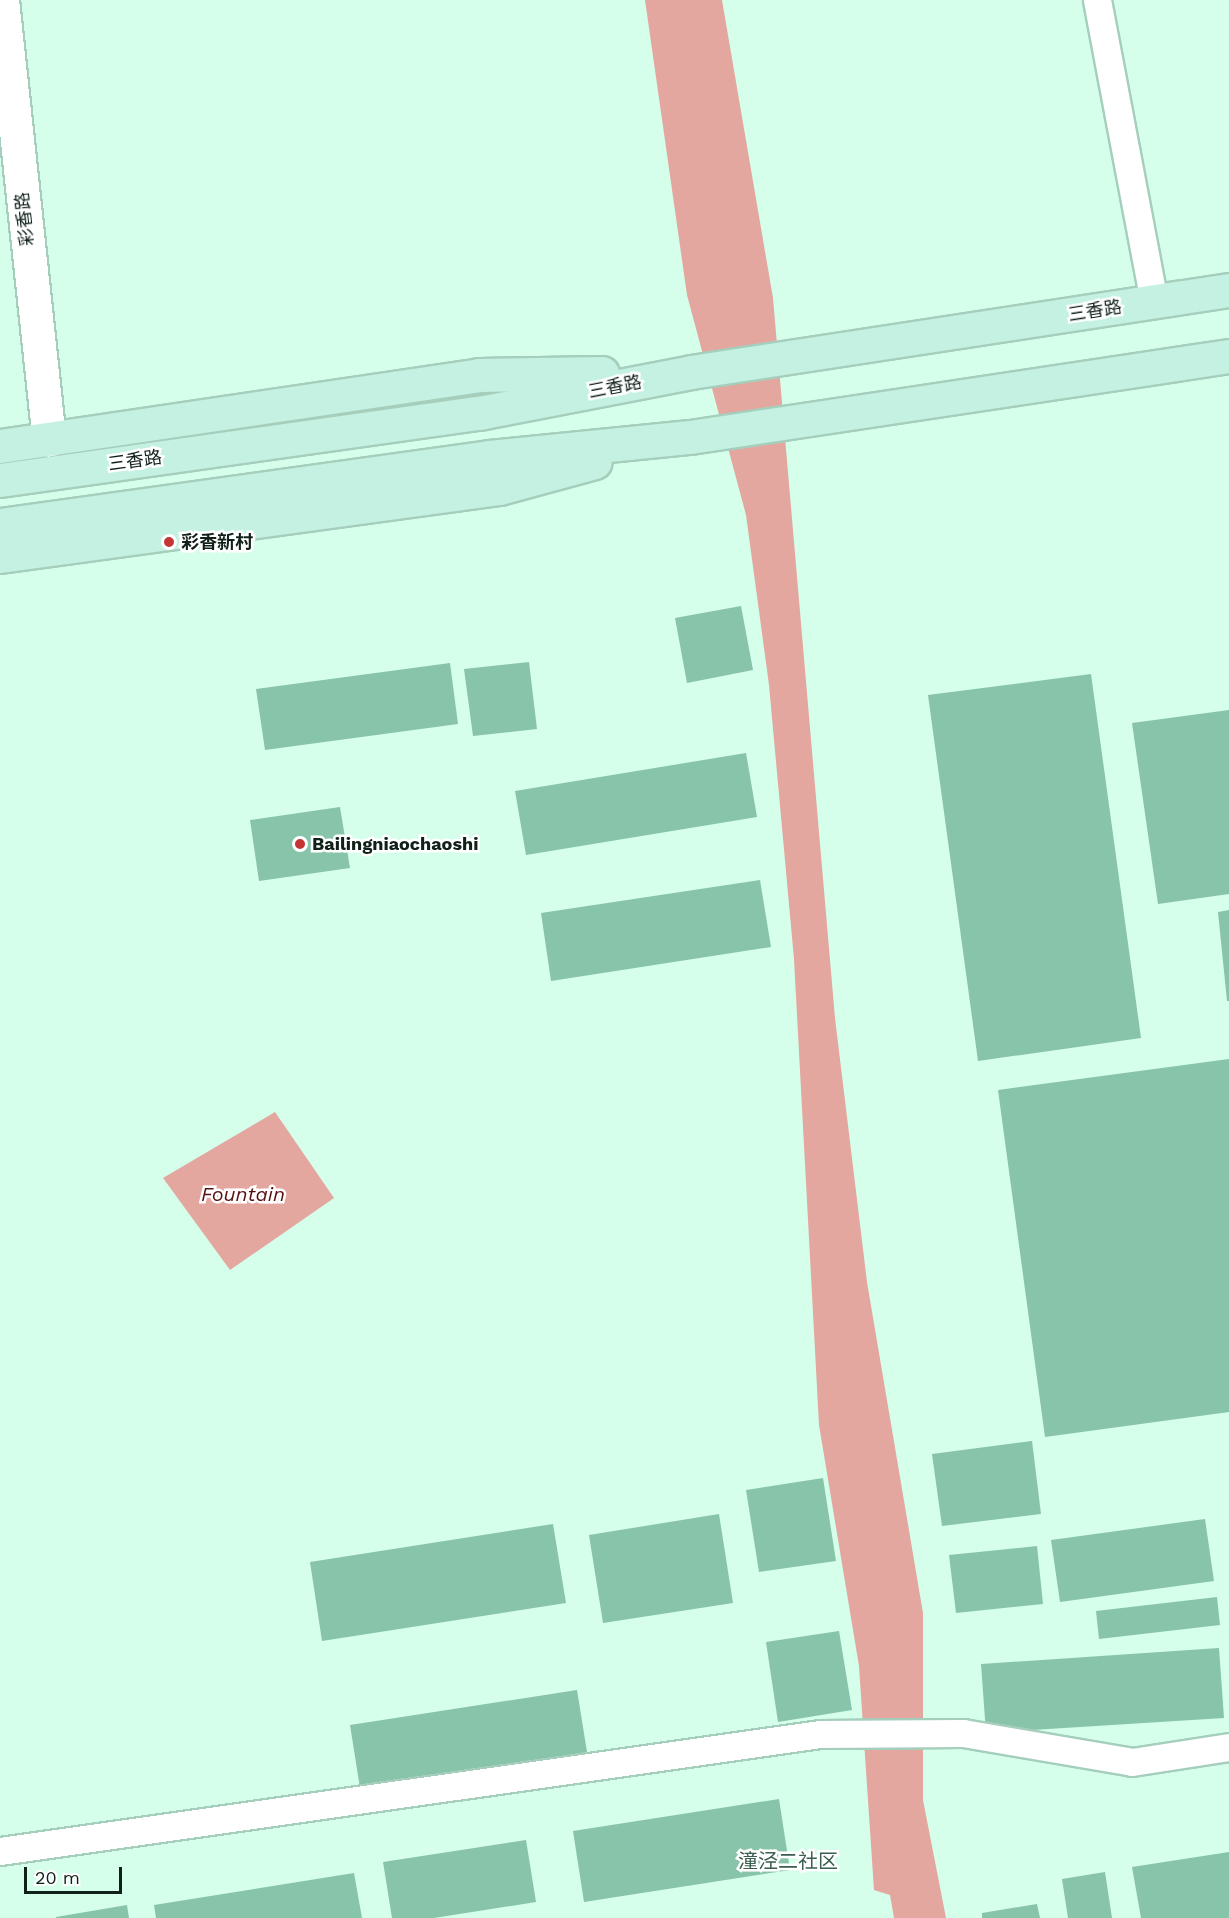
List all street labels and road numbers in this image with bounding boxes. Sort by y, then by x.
street label: 彩香路 [11,191,39,247]
street label: 三香路 [1067,296,1123,326]
street label: 三香路 [586,371,644,403]
street label: 三香路 [107,447,163,475]

